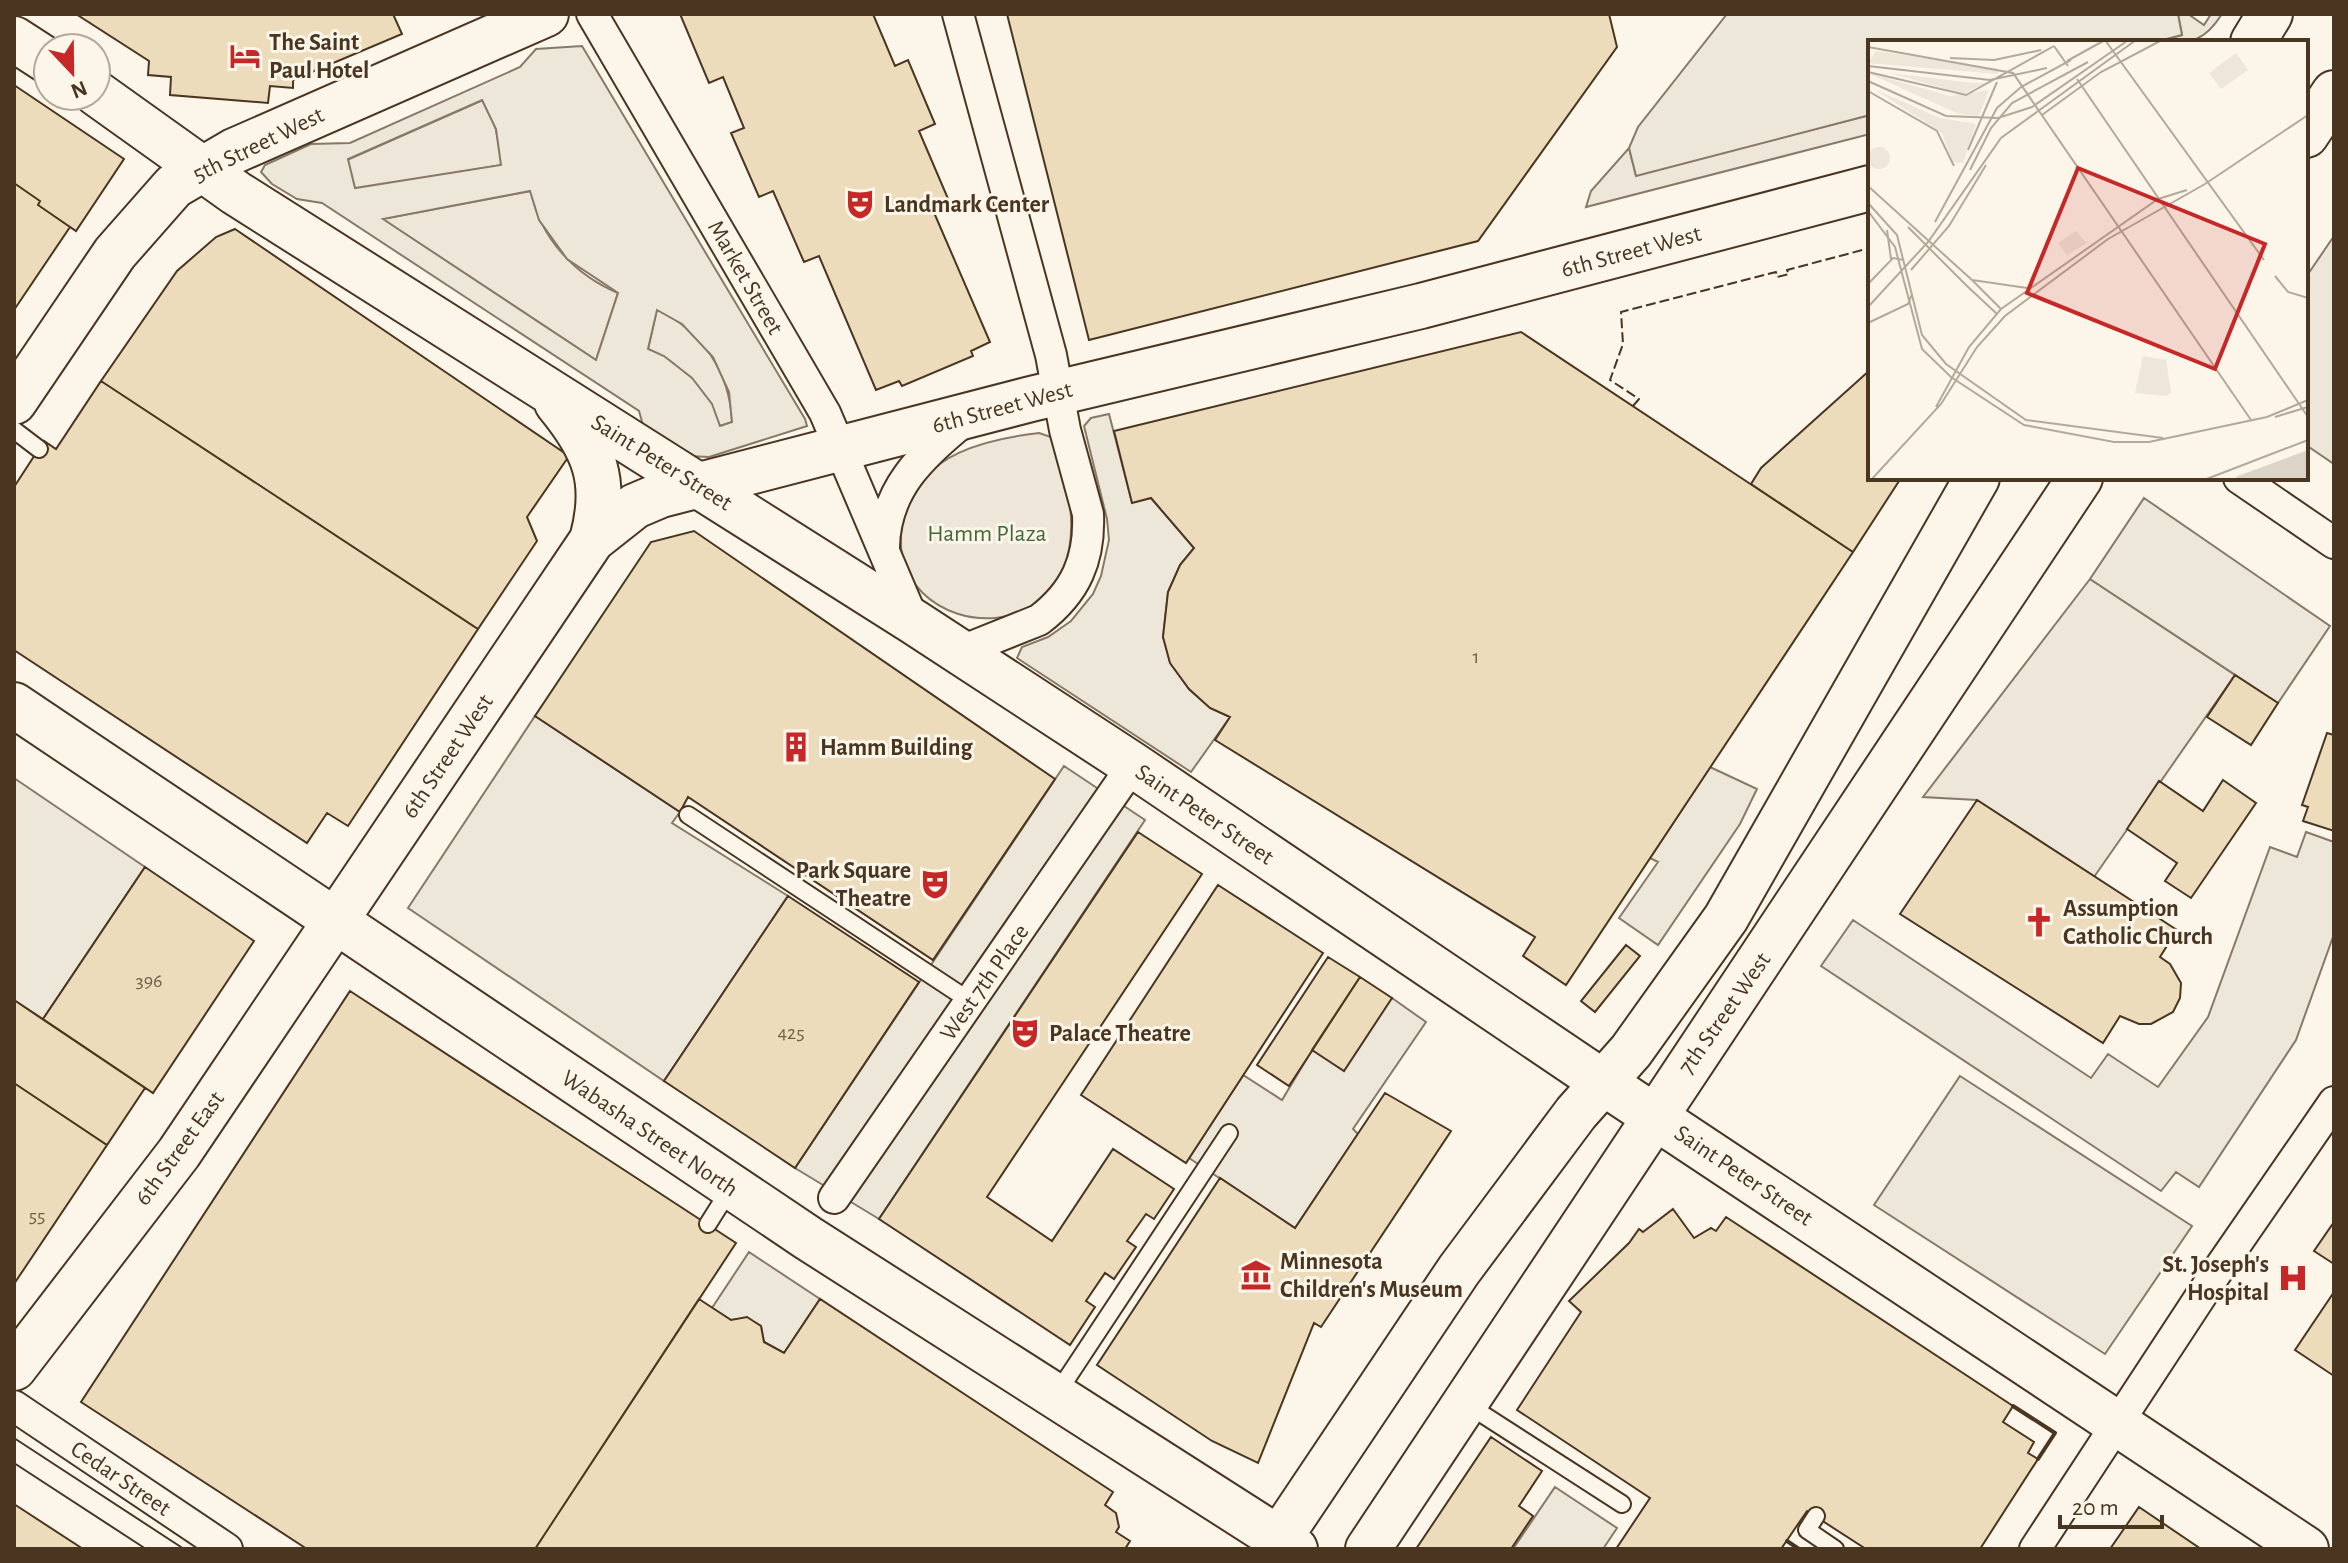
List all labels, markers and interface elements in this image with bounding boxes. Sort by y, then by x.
place label: The Saint Paul Hotel [269,31,369,83]
north arrow [32,32,112,112]
hotel icon: The Saint Paul Hotel [228,39,262,73]
inset map [1868,40,2308,480]
text: N [68,77,90,103]
street label: 5th Street West [189,103,328,187]
theatre icon: Landmark Center [843,187,877,221]
place label: Landmark Center [884,193,1050,217]
street label: Market Street [703,216,787,339]
street label: 6th Street West [1559,222,1704,282]
street label: 6th Street West [930,378,1075,438]
street label: Saint Peter Street [587,410,736,516]
park label: Hamm Plaza [927,522,1047,546]
house number: 1 [1473,647,1479,667]
street label: 6th Street West [398,690,498,823]
building icon: Hamm Building [779,730,813,764]
place label: Hamm Building [820,736,974,760]
street label: Saint Peter Street [1131,760,1278,870]
place label: Park Square Theatre [796,859,911,911]
theatre icon: Park Square Theatre [918,867,952,901]
place label: Assumption Catholic Church [2063,897,2213,949]
church icon: Assumption Catholic Church [2022,905,2056,939]
street label: West 7th Place [936,920,1034,1045]
street label: 7th Street West [1674,948,1776,1079]
house number: 396 [135,971,163,991]
theatre icon: Palace Theatre [1008,1016,1042,1050]
place label: Palace Theatre [1049,1022,1191,1046]
house number: 425 [777,1023,805,1043]
street label: Wabasha Street North [557,1066,742,1202]
street label: 6th Street East [131,1087,229,1210]
street label: Saint Peter Street [1670,1121,1817,1231]
house number: 55 [29,1206,45,1226]
place label: Minnesota Children's Museum [1280,1250,1463,1302]
place label: St. Joseph's Hospital [2162,1253,2269,1305]
museum icon: Minnesota Children's Museum [1239,1258,1273,1292]
hospital icon: St. Joseph's Hospital [2276,1261,2310,1295]
street label: Cedar Street [66,1437,175,1521]
scale bar [2060,1479,2162,1529]
text: 20 m [2072,1496,2119,1520]

